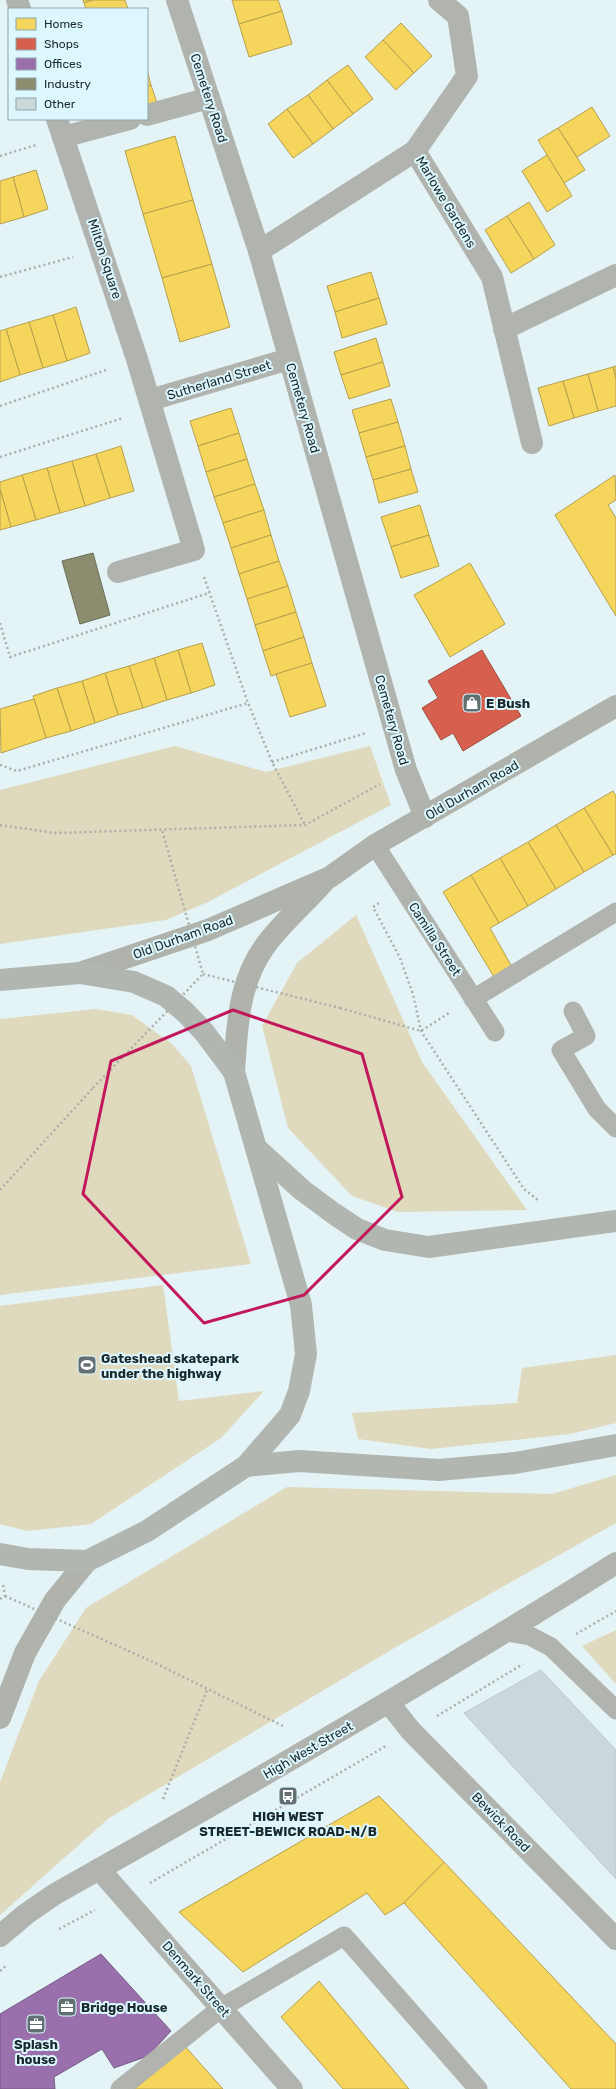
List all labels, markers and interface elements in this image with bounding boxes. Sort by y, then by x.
legend [8,8,148,120]
text: Homes [44,17,83,31]
text: Shops [44,37,79,51]
street label: Cemetery Road [188,52,230,144]
text: Offices [44,57,82,71]
text: Industry [44,77,91,91]
text: Other [44,97,76,111]
street label: Marlowe Gardens [413,154,479,251]
street label: Milton Square [85,217,125,301]
street label: Sutherland Street [165,357,273,403]
street label: Cemetery Road [283,361,323,455]
street label: Cemetery Road [372,673,412,767]
shop icon: E Bush [461,692,483,714]
place label: E Bush [486,696,530,711]
street label: Old Durham Road [423,757,521,823]
street label: Camilla Street [406,899,464,979]
street label: Old Durham Road [131,912,235,962]
place label: Gateshead skatepark under the highway [101,1351,240,1381]
sports icon: Gateshead skatepark under the highway [76,1354,98,1376]
street label: High West Street [261,1718,356,1783]
bus stop icon: HIGH WEST STREET-BEWICK ROAD-N/B [277,1785,299,1807]
street label: Bewick Road [469,1789,533,1855]
place label: HIGH WEST STREET-BEWICK ROAD-N/B [199,1809,377,1839]
street label: Denmark Street [159,1938,233,2020]
office icon: Bridge House [56,1996,78,2018]
place label: Bridge House [81,2000,168,2015]
office icon: Splash house [25,2013,47,2035]
place label: Splash house [14,2037,58,2067]

